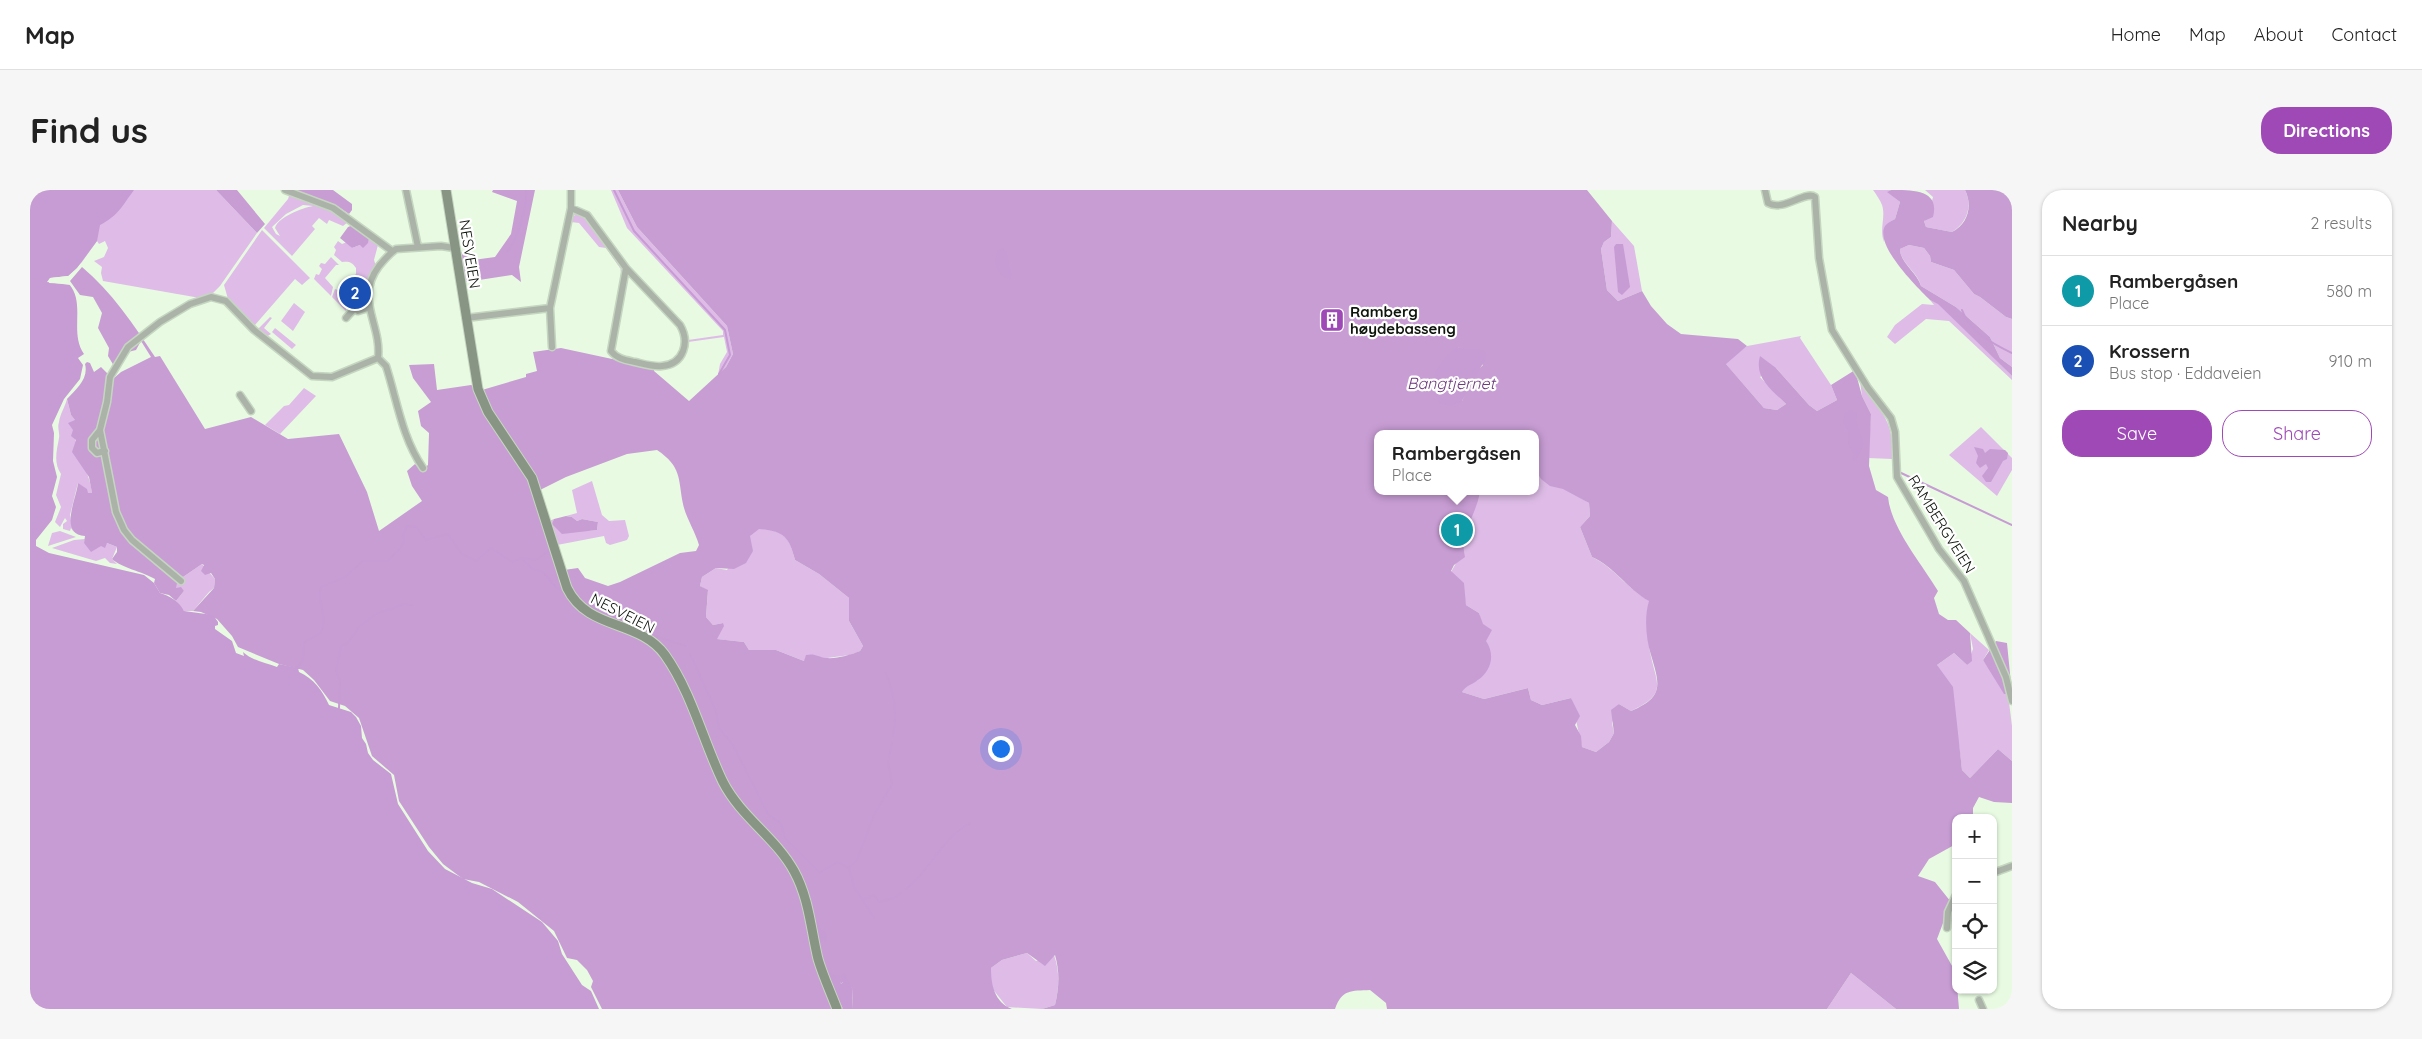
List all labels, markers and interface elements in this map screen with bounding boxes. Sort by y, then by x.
text: Map [25,20,75,50]
text: Home [2111,23,2161,46]
text: Map [2189,23,2226,46]
text: About [2254,23,2304,46]
text: Contact [2332,23,2397,46]
button: Directions [2261,107,2392,154]
text: Find us [30,108,148,152]
text: Nearby [2062,210,2138,236]
text: 2 results [2310,213,2372,233]
street label: NESVEIEN [455,218,485,290]
text: Rambergåsen [2109,269,2238,293]
pin: 2 [339,274,371,312]
text: 1 [2075,281,2081,301]
text: 580 m [2326,281,2372,301]
text: Place [2109,293,2149,313]
place label: Ramberg høydebasseng [1350,302,1456,338]
building icon: Ramberg høydebasseng [1319,307,1345,333]
text: Krossern [2109,339,2190,363]
text: 2 [2073,351,2083,371]
text: 910 m [2329,351,2372,371]
text: Bus stop · Eddaveien [2109,363,2262,383]
water label: Bangtjernet [1407,373,1497,393]
button: Save [2062,410,2212,457]
button: Share [2222,410,2372,457]
popup [1374,430,1539,495]
text: Rambergåsen [1392,441,1521,465]
text: Place [1392,465,1432,485]
street label: RAMBERGVEIEN [1904,471,1980,577]
pin: 1 [1441,511,1473,549]
street label: NESVEIEN [588,589,658,637]
your location [988,736,1014,762]
map controls [1952,814,1997,994]
button: + [1952,814,1997,859]
button: − [1952,859,1997,904]
button: locate [1952,904,1997,949]
button: layers [1952,949,1997,994]

